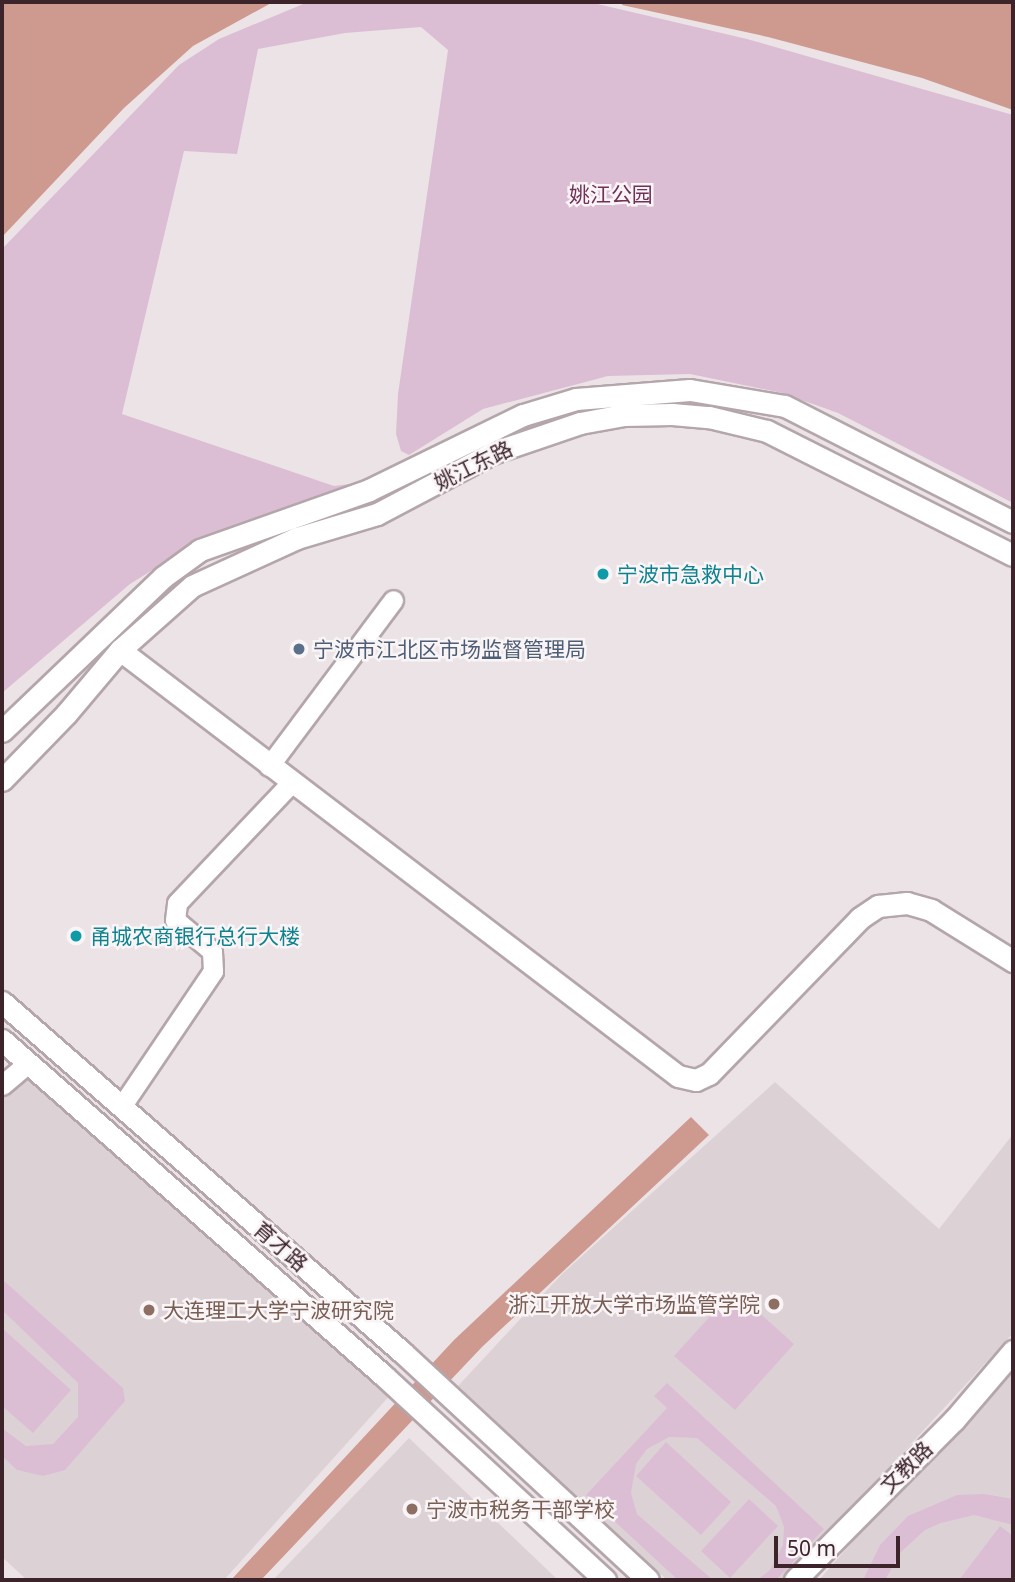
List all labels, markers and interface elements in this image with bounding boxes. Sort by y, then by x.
park label: 姚江公园 [569,181,653,207]
street label: 姚江东路 [430,435,516,495]
place label: 宁波市急救中心 [617,561,764,587]
marker: 宁波市急救中心 [595,566,611,582]
place label: 宁波市江北区市场监督管理局 [313,636,586,662]
marker: 宁波市江北区市场监督管理局 [291,641,307,657]
place label: 甬城农商银行总行大楼 [90,923,300,949]
marker: 甬城农商银行总行大楼 [68,928,84,944]
street label: 育才路 [249,1216,313,1276]
place label: 浙江开放大学市场监管学院 [508,1291,760,1317]
marker: 浙江开放大学市场监管学院 [766,1296,782,1312]
place label: 大连理工大学宁波研究院 [163,1297,394,1323]
marker: 大连理工大学宁波研究院 [141,1302,157,1318]
street label: 文教路 [875,1436,937,1498]
place label: 宁波市税务干部学校 [426,1496,615,1522]
marker: 宁波市税务干部学校 [404,1501,420,1517]
scale bar [777,1522,903,1566]
text: 50 m [787,1534,836,1562]

